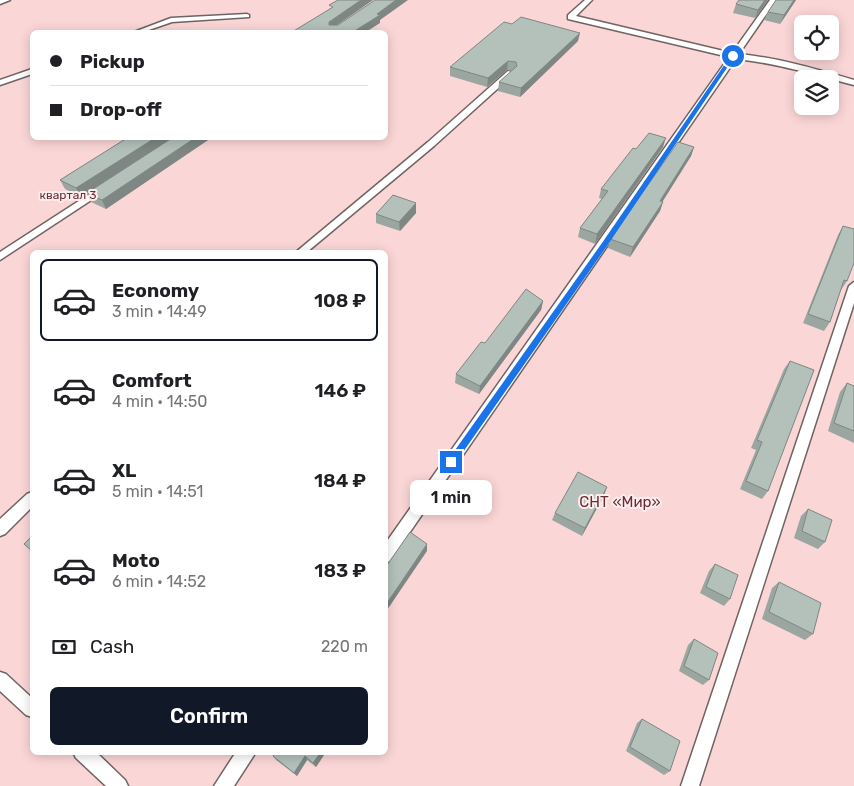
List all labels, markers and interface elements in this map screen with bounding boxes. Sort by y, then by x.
map controls [794,15,839,115]
button: locate [794,15,839,60]
route start [722,45,744,67]
text: Pickup [80,50,145,73]
button: layers [794,70,839,115]
text: Drop-off [80,98,162,121]
park label: квартал 3 [40,188,96,202]
icon: car [52,278,97,323]
text: Economy [112,279,199,302]
text: 108 ₽ [314,289,366,312]
text: 3 min · 14:49 [112,302,207,321]
icon: car [52,368,97,413]
text: Comfort [112,369,192,392]
text: 146 ₽ [314,379,366,402]
text: 4 min · 14:50 [112,392,207,411]
route end [440,451,462,473]
icon: car [52,458,97,503]
text: XL [112,459,136,482]
text: 184 ₽ [314,469,366,492]
callout: 1 min [410,480,492,514]
text: 5 min · 14:51 [112,482,203,501]
text: 1 min [431,488,471,507]
park label: СНТ «Мир» [579,493,661,511]
icon: car [52,548,97,593]
text: Moto [112,549,160,572]
text: 183 ₽ [314,559,366,582]
text: 6 min · 14:52 [112,572,206,591]
icon: cash [50,633,78,661]
text: Cash [90,635,134,658]
text: 220 m [321,637,368,656]
button: Confirm [50,687,368,745]

